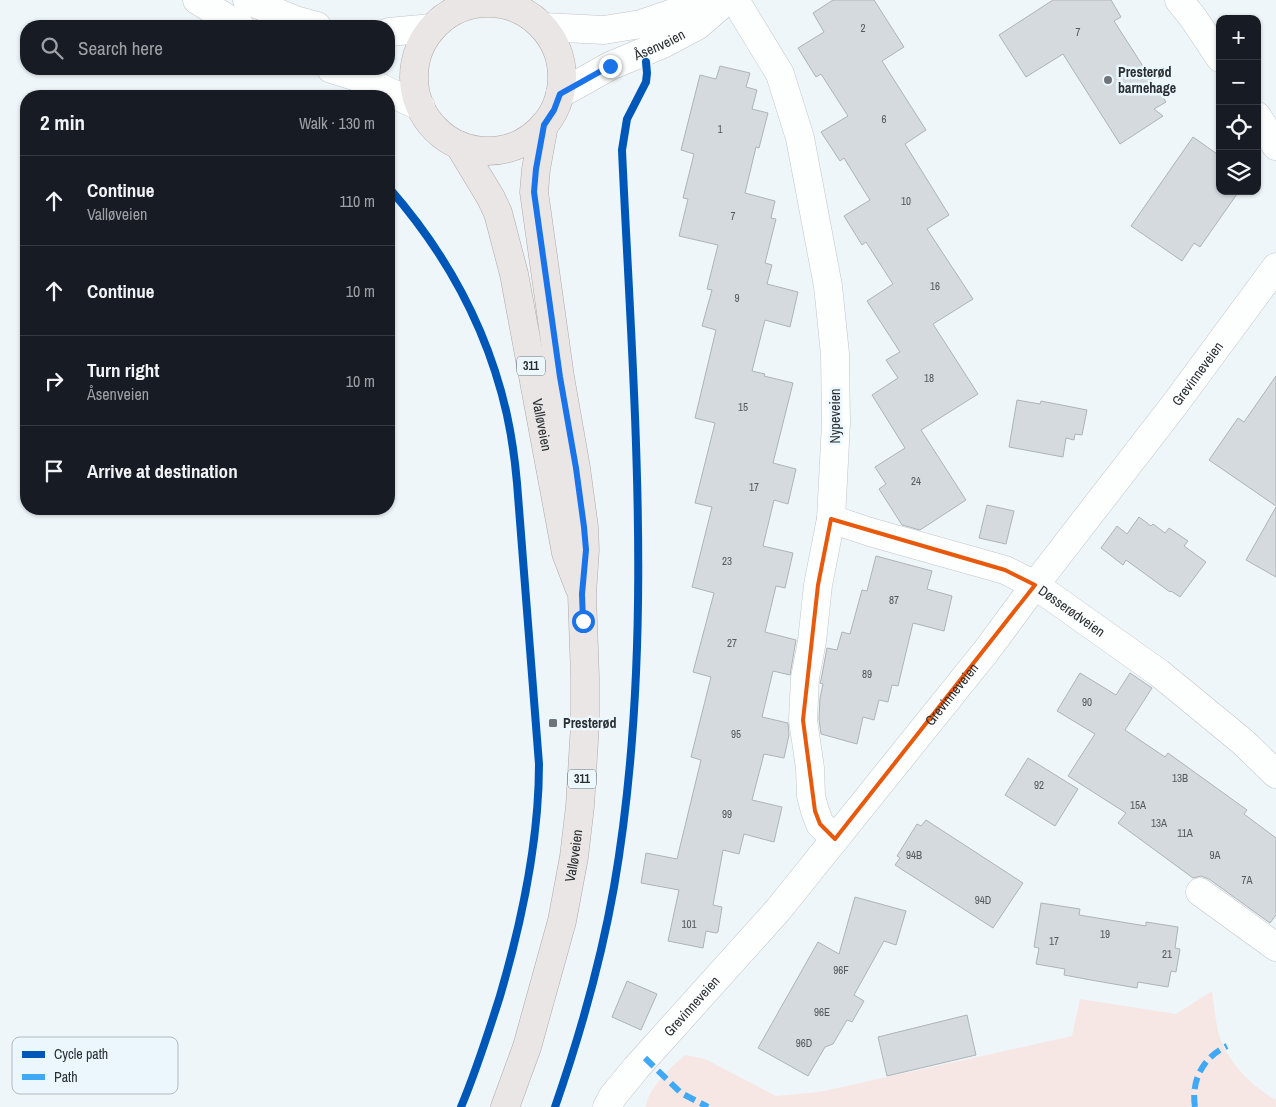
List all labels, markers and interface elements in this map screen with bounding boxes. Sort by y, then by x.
map controls [1216,15,1261,195]
button: + [1216,15,1261,60]
search box [20,20,395,75]
house number: 2 [860,21,866,35]
street label: Åsenveien [630,25,688,64]
house number: 7 [1075,25,1081,39]
icon: search [38,34,66,62]
text: Search here [78,35,163,61]
route end [599,55,622,78]
button: − [1216,60,1261,105]
place label: Presterød barnehage [1118,63,1176,97]
marker: Presterød barnehage [1102,74,1114,86]
button: locate [1216,105,1261,150]
text: 2 min [40,108,85,137]
text: Walk · 130 m [299,112,375,134]
house number: 6 [881,112,887,126]
house number: 1 [717,122,723,136]
button: layers [1216,150,1261,195]
text: Continue [87,177,155,203]
icon: ahead [40,187,68,215]
text: 110 m [339,190,375,212]
house number: 10 [901,194,911,208]
text: Valløveien [87,203,147,225]
house number: 7 [730,209,736,223]
icon: ahead [40,277,68,305]
text: Continue [87,278,155,304]
house number: 16 [930,279,940,293]
text: 10 m [346,280,375,302]
house number: 9 [734,291,740,305]
street label: Grevinneveien [1168,338,1227,409]
road number: 311 [517,356,545,376]
text: Turn right [87,357,159,383]
icon: right [40,367,68,395]
text: 10 m [346,370,375,392]
house number: 18 [924,371,934,385]
text: Åsenveien [87,383,149,405]
street label: Nypeveien [826,389,844,443]
street label: Valløveien [528,397,556,453]
house number: 15 [738,400,748,414]
icon: arrive [40,457,68,485]
text: Arrive at destination [87,458,238,484]
house number: 24 [911,474,921,488]
house number: 17 [749,480,759,494]
house number: 23 [722,554,732,568]
street label: Døsserødveien [1035,581,1109,641]
house number: 87 [889,593,899,607]
route start [572,610,595,633]
house number: 27 [727,636,737,650]
street label: Grevinneveien [921,659,982,729]
house number: 89 [862,667,872,681]
house number: 90 [1082,695,1092,709]
place label: Presterød [563,714,617,732]
marker: Presterød [547,717,559,729]
house number: 95 [731,727,741,741]
road number: 311 [568,770,596,789]
house number: 13B [1172,771,1188,785]
house number: 92 [1034,778,1044,792]
house number: 15A [1130,798,1147,812]
house number: 99 [722,807,732,821]
house number: 13A [1151,816,1168,830]
house number: 11A [1177,826,1194,840]
street label: Valløveien [561,829,586,883]
house number: 94B [906,848,922,862]
house number: 9A [1209,848,1221,862]
house number: 7A [1241,873,1253,887]
house number: 94D [975,893,991,907]
house number: 101 [681,917,697,931]
house number: 19 [1100,927,1110,941]
house number: 17 [1049,934,1059,948]
house number: 21 [1162,947,1172,961]
house number: 96F [833,963,849,977]
street label: Grevinneveien [660,972,724,1040]
house number: 96E [814,1005,830,1019]
house number: 96D [796,1036,812,1050]
legend [12,1037,178,1094]
text: Cycle path [54,1045,108,1063]
text: Path [54,1068,78,1086]

